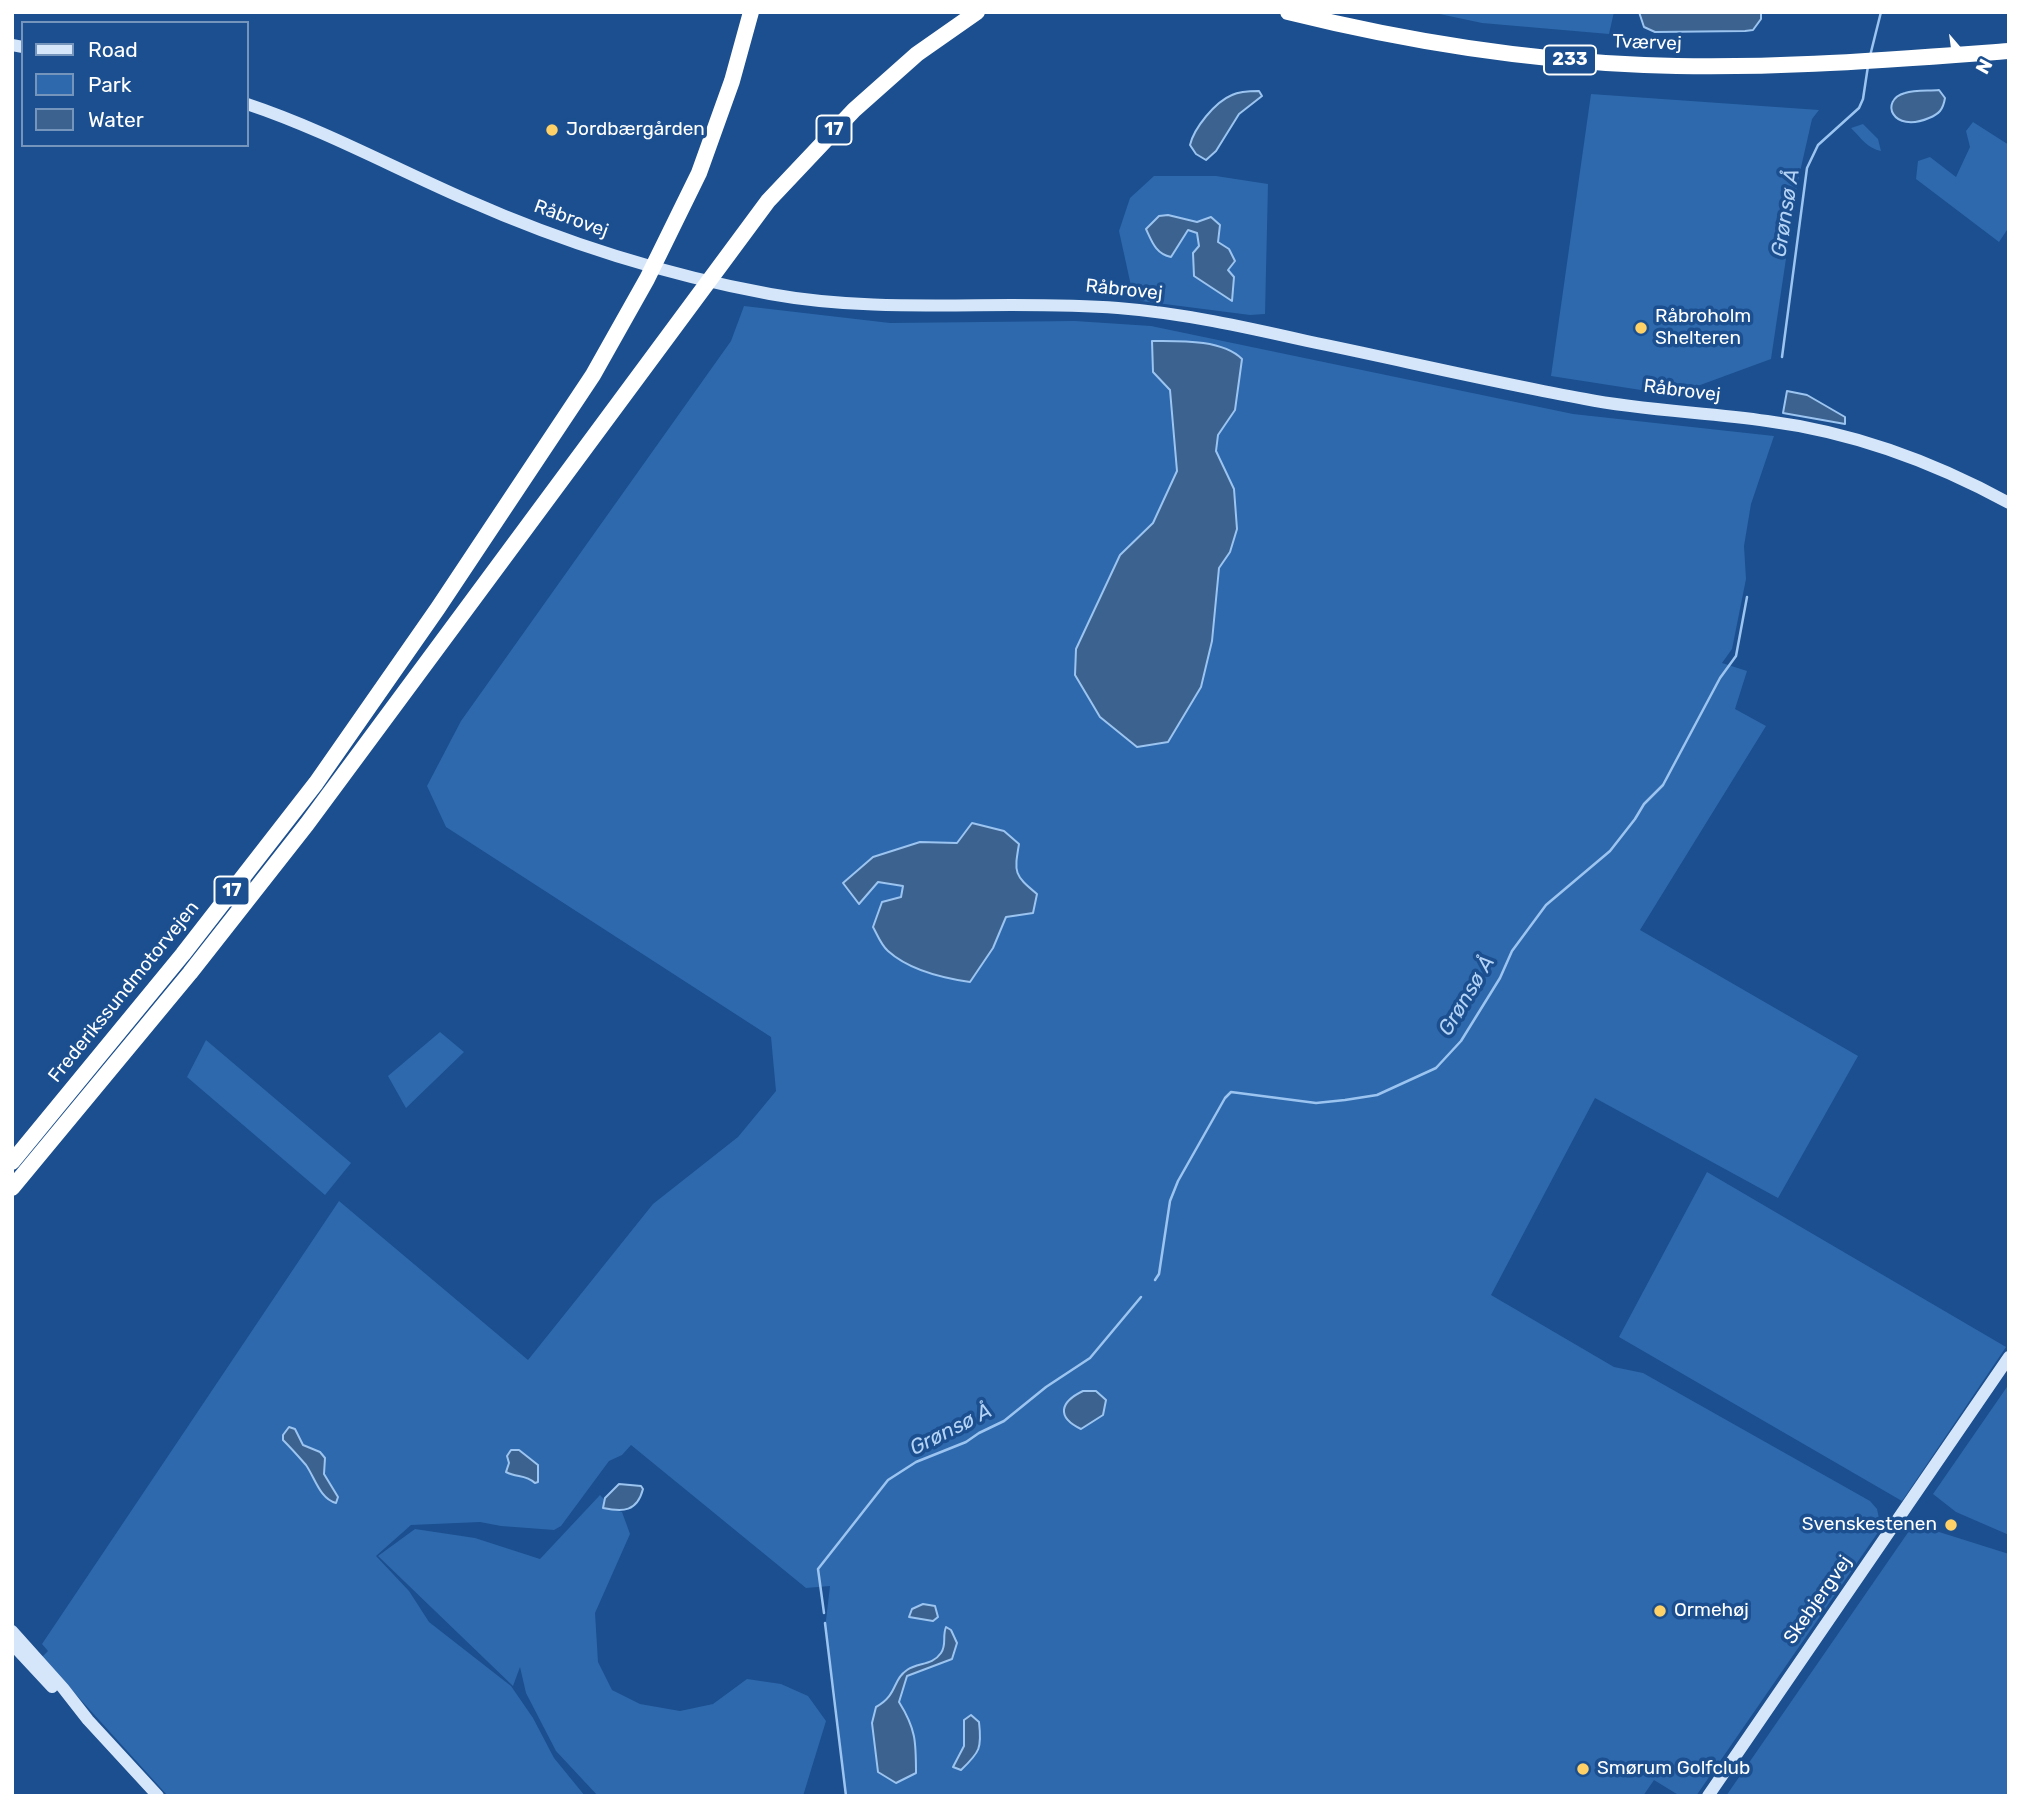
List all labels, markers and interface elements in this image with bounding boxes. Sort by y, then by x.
legend [21,21,248,147]
north arrow [1930,21,2000,91]
street label: Tværvej [1612,30,1682,56]
text: Road [88,37,138,62]
road number: 233 [1544,46,1596,74]
text: N [1970,55,1997,78]
text: Park [88,72,132,97]
text: Water [88,107,144,132]
road number: 17 [816,116,852,145]
place label: Jordbærgården [566,119,705,141]
marker: Jordbærgården [544,122,560,138]
water label: Grønsø Å [1767,167,1805,259]
street label: Råbrovej [531,195,611,243]
street label: Råbrovej [1084,275,1164,305]
place label: Råbroholm Shelteren [1655,306,1751,350]
marker: Råbroholm Shelteren [1633,320,1649,336]
street label: Råbrovej [1642,375,1722,407]
road number: 17 [215,876,250,906]
street label: Frederikssundmotorvejen [44,897,204,1087]
water label: Grønsø Å [1433,951,1501,1041]
water label: Grønsø Å [906,1399,996,1461]
place label: Svenskestenen [1802,1514,1937,1536]
marker: Svenskestenen [1943,1517,1959,1533]
street label: Skebjergvej [1779,1551,1857,1649]
place label: Ormehøj [1674,1600,1749,1622]
marker: Ormehøj [1652,1603,1668,1619]
place label: Smørum Golfclub [1597,1758,1750,1780]
marker: Smørum Golfclub [1575,1761,1591,1777]

